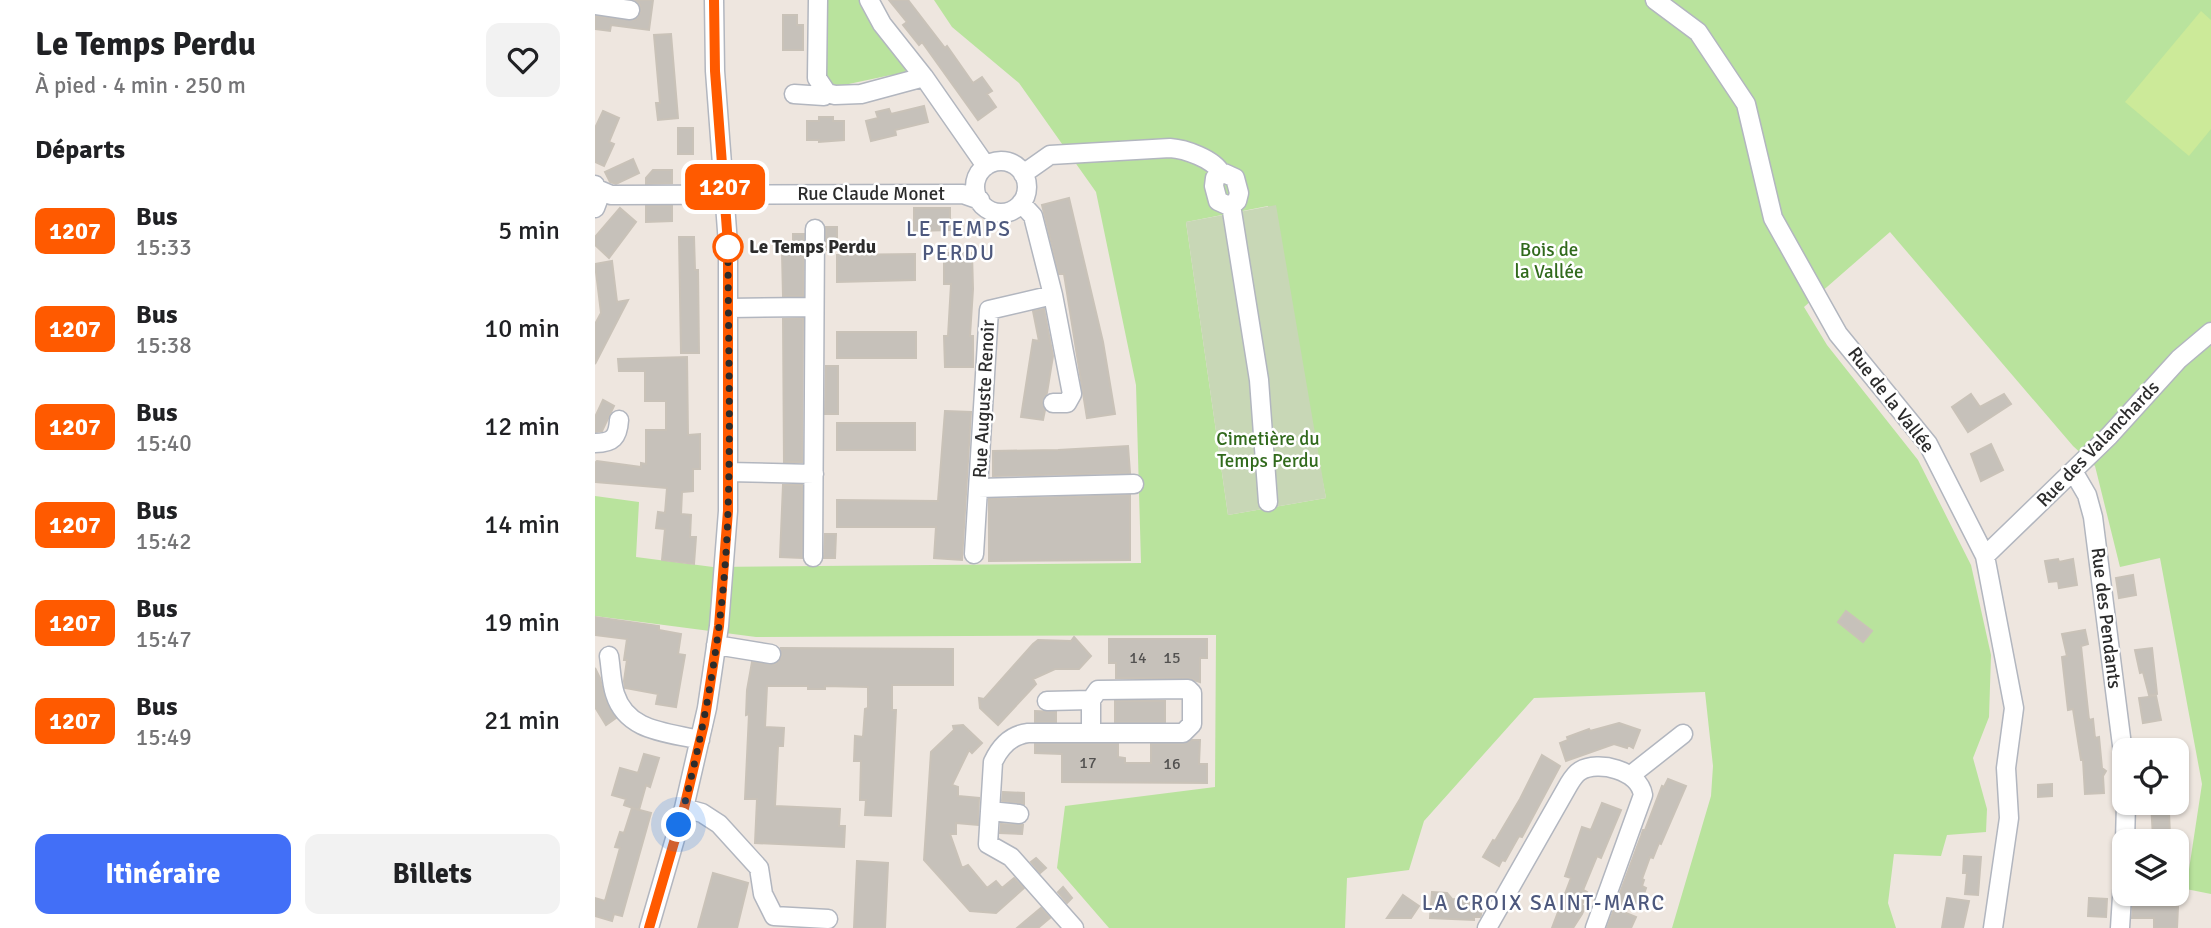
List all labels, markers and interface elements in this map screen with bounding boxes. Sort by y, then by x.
button: heart [486,23,560,97]
text: Le Temps Perdu [35,24,256,65]
text: À pied · 4 min · 250 m [35,71,246,100]
text: Départs [35,134,125,166]
line badge: 1207 [676,164,774,210]
text: 1207 [699,172,751,202]
street label: Rue Claude Monet [797,182,945,206]
text: Bus [136,201,178,233]
text: 5 min [498,215,560,247]
text: 1207 [49,216,101,246]
district label: LE TEMPS PERDU [906,216,1012,266]
marker: Le Temps Perdu [713,232,743,262]
text: 15:33 [136,233,192,262]
place label: Le Temps Perdu [749,235,876,259]
park label: Bois de la Vallée [1514,238,1584,284]
text: Bus [136,299,178,331]
text: 10 min [484,313,560,345]
text: 1207 [49,314,101,344]
street label: Rue Auguste Renoir [968,319,1000,479]
text: 15:38 [136,331,192,360]
street label: Rue de la Vallée [1842,342,1940,458]
street label: Rue des Valanchards [2031,376,2165,512]
text: Bus [136,397,178,429]
text: 12 min [484,411,560,443]
text: 1207 [49,412,101,442]
park label: Cimetière du Temps Perdu [1216,427,1320,473]
text: 15:40 [136,429,192,458]
text: Bus [136,495,178,527]
text: 14 min [484,509,560,541]
text: 1207 [49,510,101,540]
text: 15:42 [136,527,192,556]
street label: Rue des Pendants [2085,546,2127,690]
text: Bus [136,593,178,625]
text: 19 min [484,607,560,639]
text: 1207 [49,608,101,638]
text: 15:47 [136,625,192,654]
house number: 14 [1129,648,1147,668]
house number: 15 [1163,648,1181,668]
text: Bus [136,691,178,723]
text: 21 min [484,705,560,737]
text: 1207 [49,706,101,736]
text: 15:49 [136,723,192,752]
map controls [2112,738,2189,906]
button: locate [2112,738,2189,815]
house number: 17 [1079,753,1097,773]
house number: 16 [1163,754,1181,774]
your location [661,807,696,842]
button: layers [2112,829,2189,906]
button: Itinéraire [35,834,291,914]
button: Billets [305,834,560,914]
district label: LA CROIX SAINT-MARC [1422,890,1666,916]

